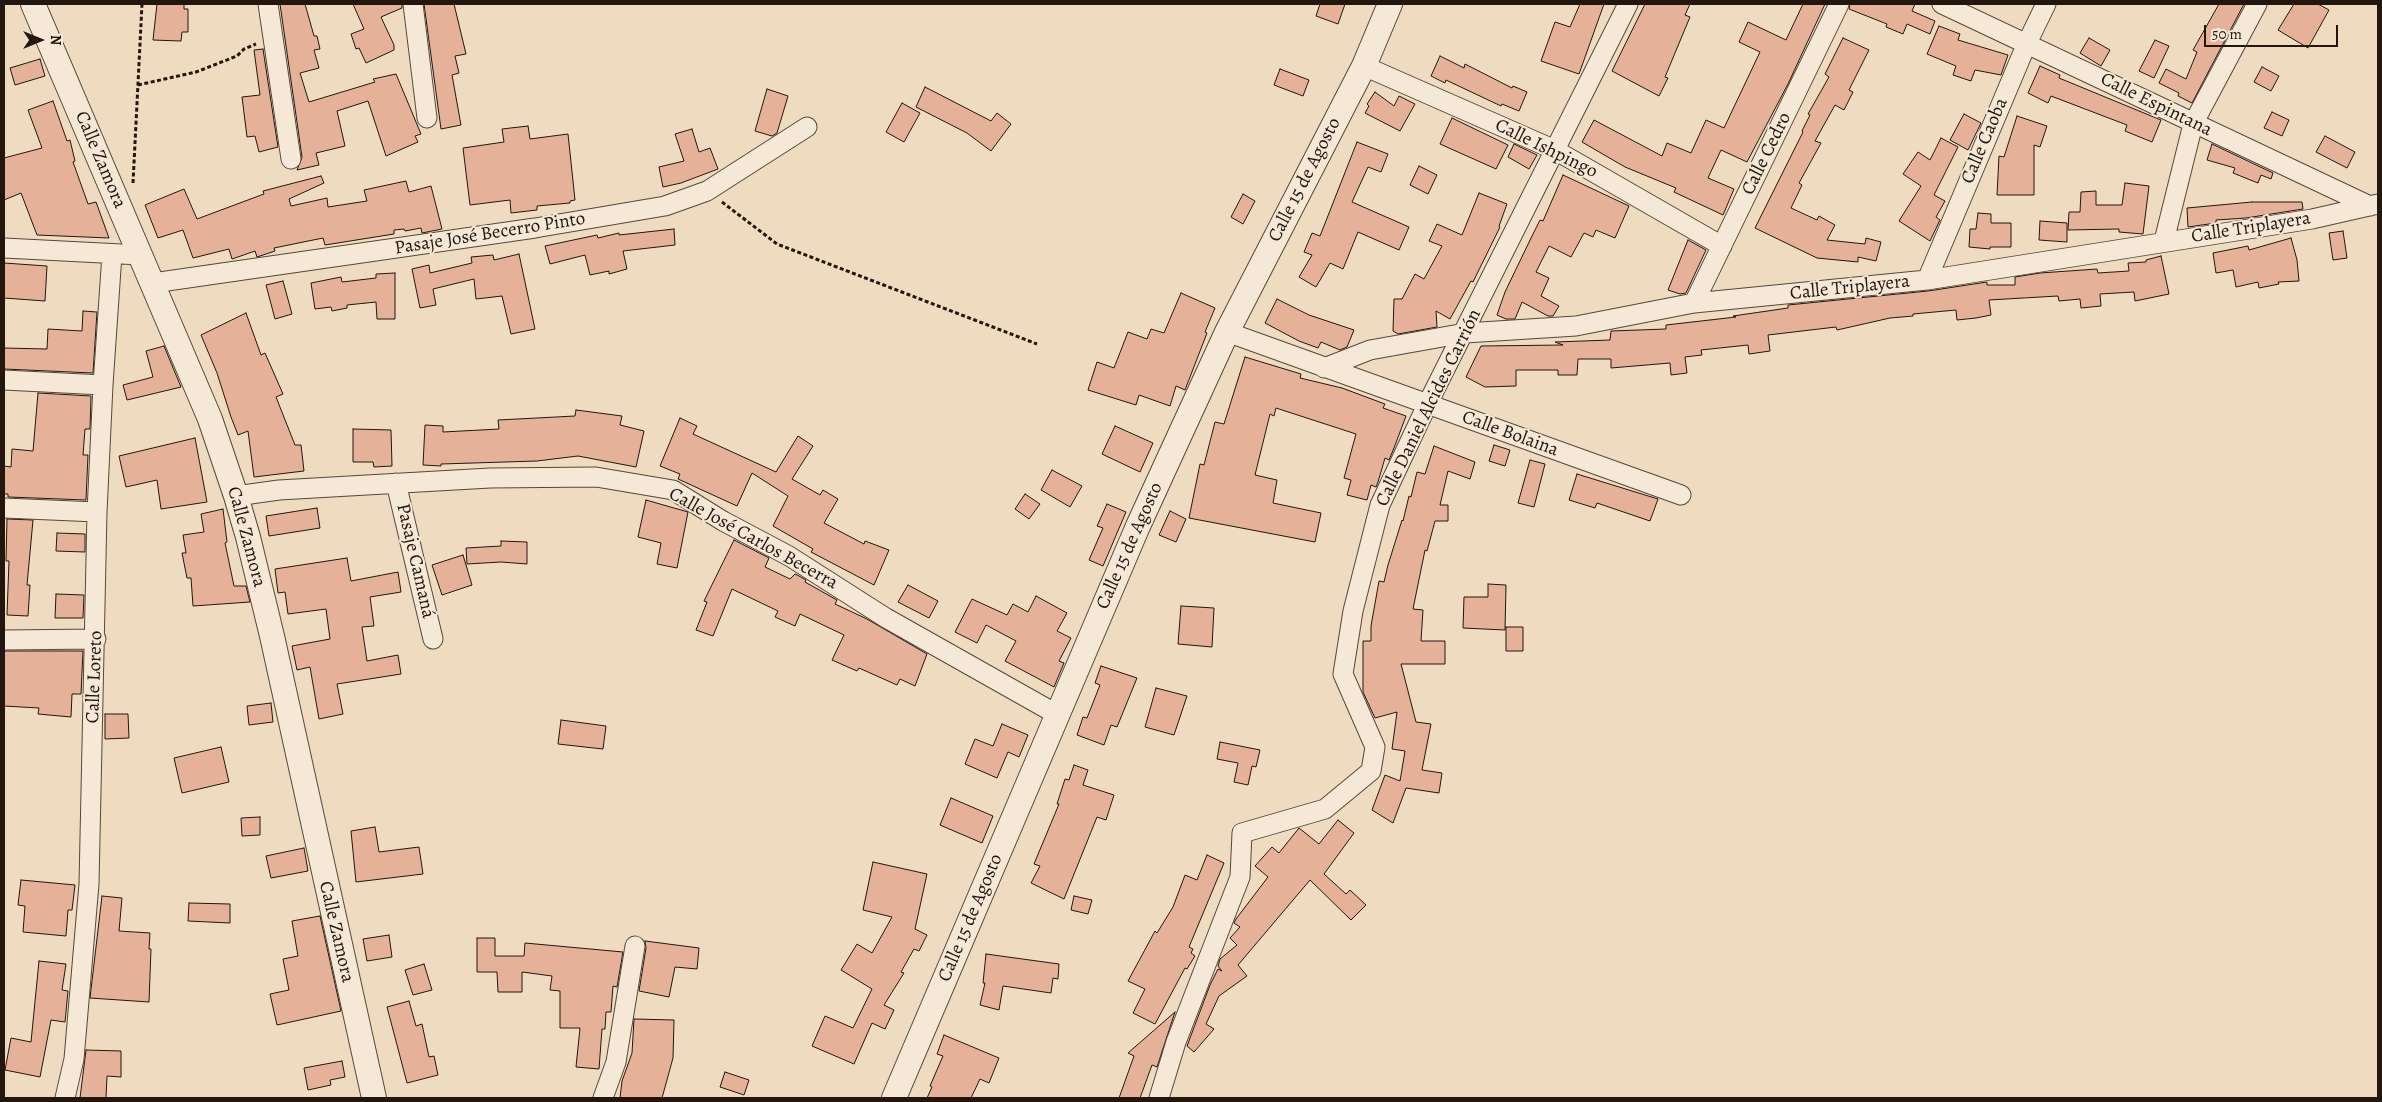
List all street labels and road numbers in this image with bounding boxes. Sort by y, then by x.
street label: Calle Espintana [2096,68,2216,142]
street label: Calle Caoba [1957,95,2013,187]
street label: Calle Zamora [69,108,131,212]
street label: Calle Cedro [1737,109,1797,199]
street label: Calle 15 de Agosto [1264,114,1346,246]
street label: Calle Ishpingo [1491,114,1601,184]
street label: Calle Triplayera [2190,207,2312,249]
street label: Pasaje José Becerro Pinto [393,208,587,260]
street label: Calle Triplayera [1789,270,1911,306]
street label: Calle Daniel Alcides Carrión [1371,306,1487,510]
street label: Calle Bolaina [1459,406,1561,462]
street label: Calle 15 de Agosto [1092,479,1168,613]
street label: Calle José Carlos Becerra [664,483,842,595]
street label: Calle Zamora [222,484,270,590]
street label: Pasaje Camaná [391,501,439,621]
street label: Calle Loreto [82,630,108,724]
street label: Calle 15 de Agosto [934,851,1008,985]
street label: Calle Zamora [313,879,359,985]

